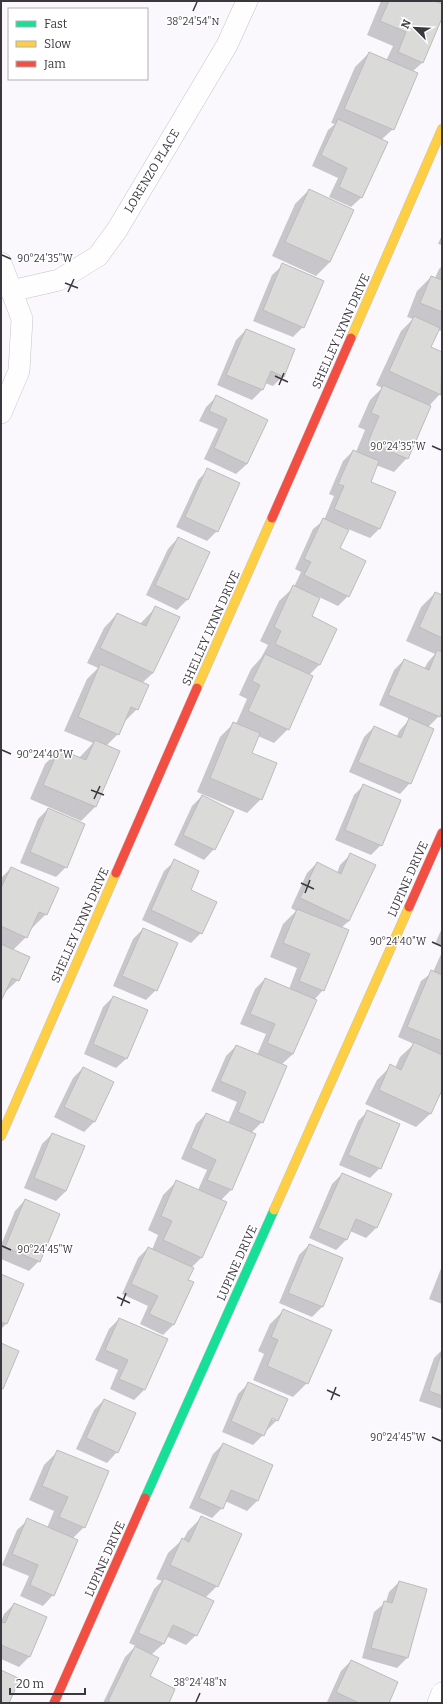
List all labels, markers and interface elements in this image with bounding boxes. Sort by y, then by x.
legend [8,8,148,80]
north arrow [395,8,435,48]
text: 38°24'54"N [167,16,219,28]
text: Fast [44,17,68,31]
text: N [399,17,414,31]
text: Slow [44,37,71,51]
text: Jam [43,57,66,71]
street label: LORENZO PLACE [122,127,182,215]
text: 90°24'35"W [17,253,73,265]
street label: SHELLEY LYNN DRIVE [309,271,373,391]
text: 90°24'35"W [370,441,426,453]
street label: SHELLEY LYNN DRIVE [179,568,243,688]
text: 90°24'40"W [17,749,74,761]
street label: LUPINE DRIVE [385,839,431,919]
street label: SHELLEY LYNN DRIVE [48,865,112,985]
text: 90°24'40"W [370,936,427,948]
street label: LUPINE DRIVE [214,1223,260,1303]
text: 90°24'45"W [17,1244,73,1256]
text: 90°24'45"W [370,1432,426,1444]
street label: LUPINE DRIVE [82,1519,128,1599]
scale bar [10,1670,85,1696]
text: 20 m [16,1677,45,1691]
text: 38°24'48"N [173,1677,227,1689]

